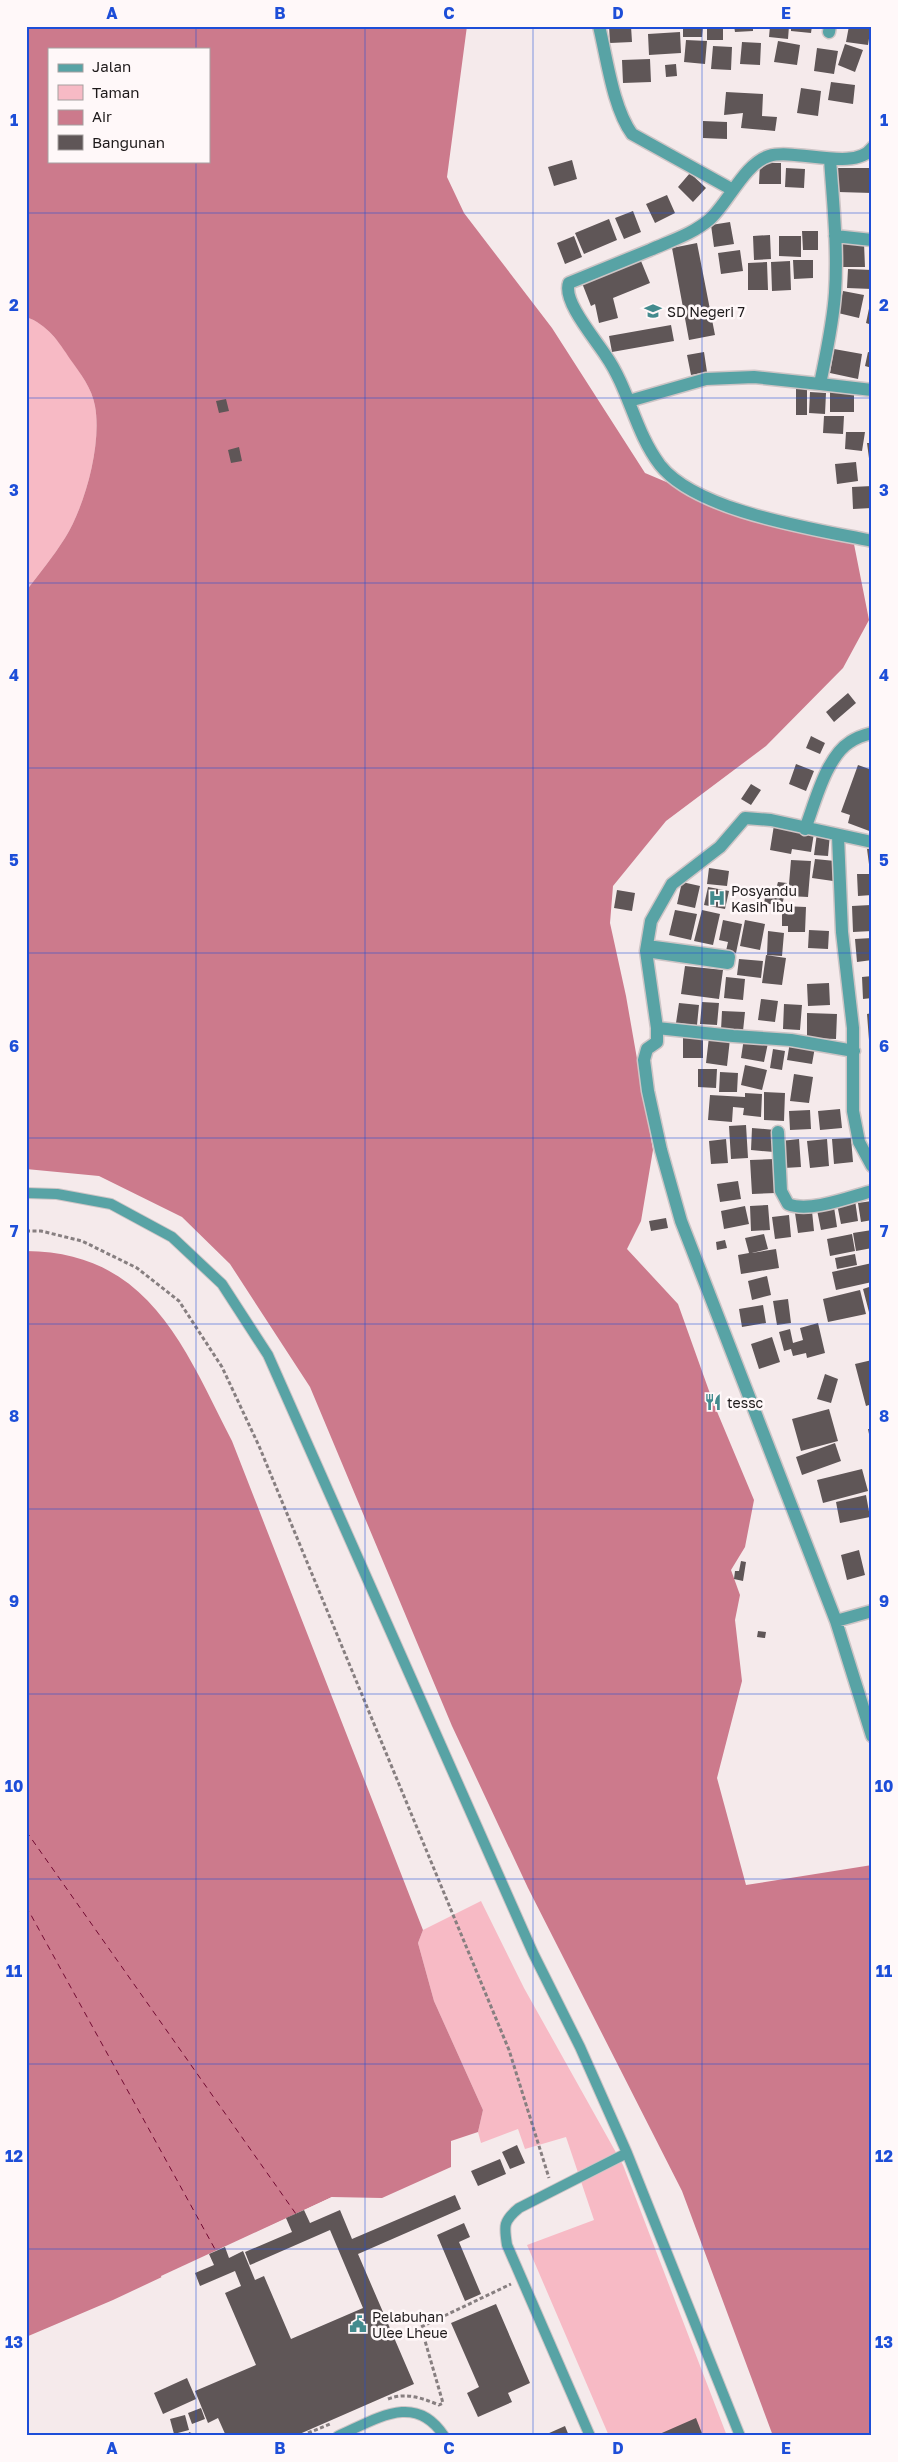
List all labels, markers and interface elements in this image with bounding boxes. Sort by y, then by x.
text: A [106,3,118,23]
text: B [274,3,286,23]
text: C [443,3,455,23]
text: D [612,3,624,23]
text: E [781,3,791,23]
legend [48,48,210,162]
text: Jalan [92,57,131,75]
text: Taman [92,83,139,101]
text: Air [92,107,112,125]
text: 1 [10,110,18,130]
text: 1 [880,110,888,130]
text: Bangunan [92,133,165,151]
text: 2 [9,295,19,315]
text: 2 [879,295,889,315]
school or university icon: SD Negeri 7 [643,301,663,321]
place label: SD Negeri 7 [667,303,745,320]
text: 3 [9,480,19,500]
text: 3 [879,480,889,500]
text: 4 [9,665,19,685]
text: 4 [879,665,889,685]
text: 5 [9,850,19,870]
text: 5 [879,850,889,870]
place label: Posyandu Kasih Ibu [731,882,797,915]
hospital icon: Posyandu Kasih Ibu [707,888,727,908]
text: 6 [9,1036,19,1056]
text: 6 [879,1036,889,1056]
text: 7 [10,1221,19,1241]
text: 7 [880,1221,889,1241]
restaurant icon: tessc [703,1392,723,1412]
place label: tessc [727,1394,764,1411]
text: 8 [9,1406,19,1426]
text: 8 [879,1406,889,1426]
text: 9 [9,1591,19,1611]
text: 9 [879,1591,889,1611]
text: 10 [5,1776,23,1796]
text: 10 [875,1776,893,1796]
text: 11 [6,1961,22,1981]
text: 11 [876,1961,892,1981]
text: 12 [5,2146,23,2166]
text: 12 [875,2146,893,2166]
place label: Pelabuhan Ulee Lheue [372,2308,448,2341]
public building icon: Pelabuhan Ulee Lheue [348,2314,368,2334]
text: 13 [5,2332,23,2352]
text: 13 [875,2332,893,2352]
text: A [106,2438,118,2458]
text: B [274,2438,286,2458]
text: C [443,2438,455,2458]
text: D [612,2438,624,2458]
text: E [781,2438,791,2458]

